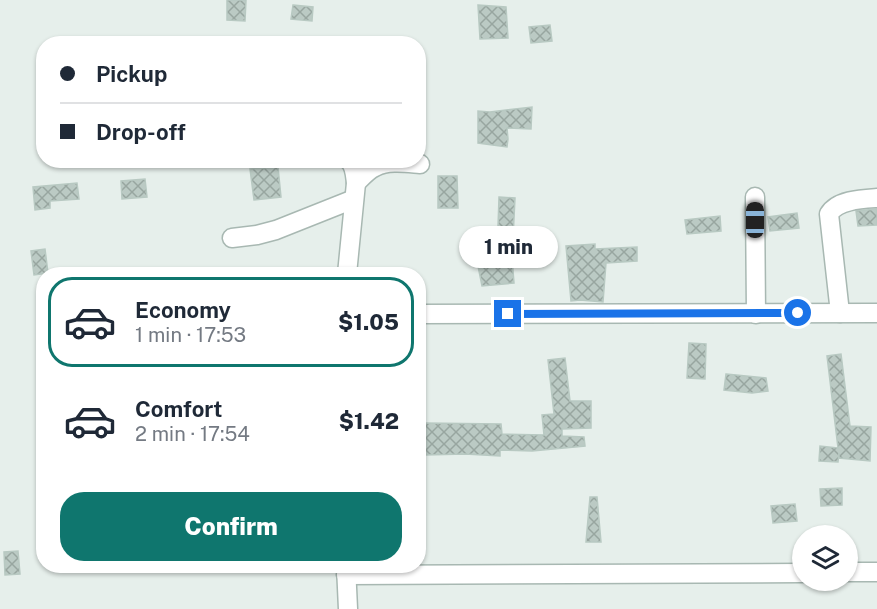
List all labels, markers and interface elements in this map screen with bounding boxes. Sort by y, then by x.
text: Pickup [96,61,167,87]
text: Drop-off [96,119,186,145]
car [746,202,764,238]
callout: 1 min [458,227,558,269]
text: 1 min [484,235,533,259]
icon: car [63,295,117,349]
text: Economy [135,297,231,323]
route start [784,299,811,326]
route end [494,300,521,327]
text: $1.05 [338,309,399,335]
text: 1 min · 17:53 [135,323,246,347]
icon: car [63,394,117,448]
text: Comfort [135,396,222,422]
text: $1.42 [339,408,399,434]
text: 2 min · 17:54 [135,422,250,446]
button: Confirm [60,492,402,561]
map controls [792,525,858,591]
button: layers [792,525,858,591]

